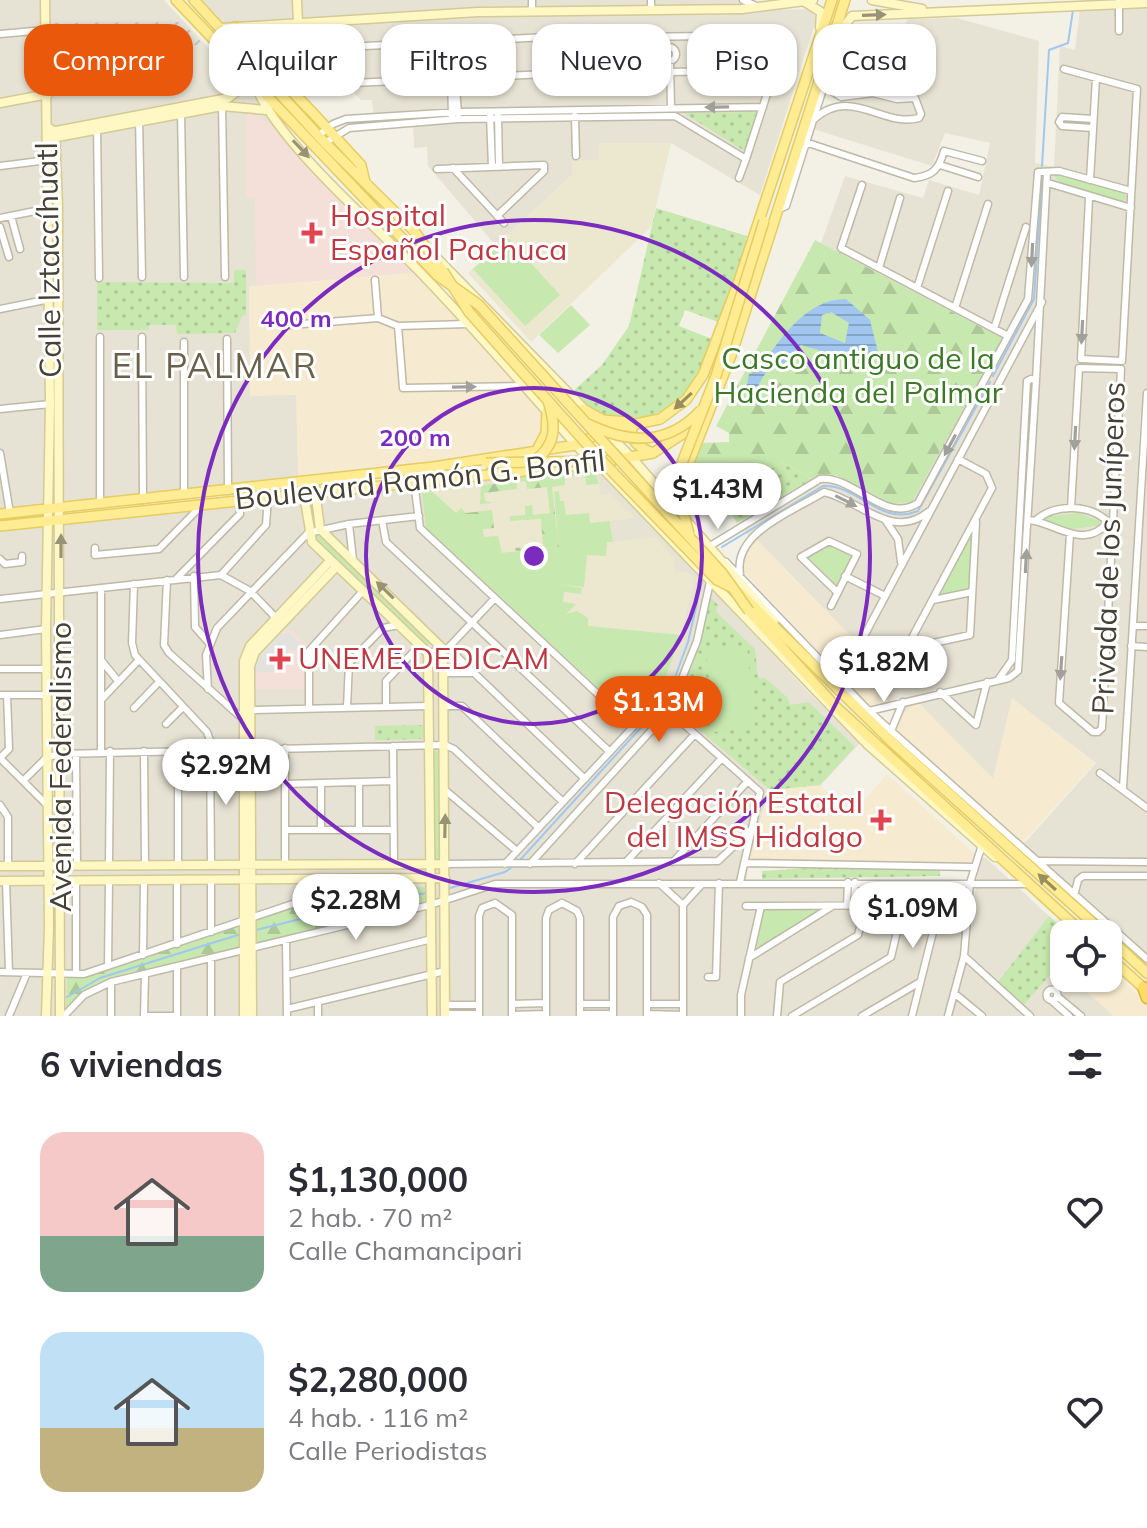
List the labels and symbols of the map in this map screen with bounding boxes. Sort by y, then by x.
one-way arrow [862,9,887,22]
one-way arrow [704,101,729,113]
one-way arrow [291,139,309,158]
street label: Calle Iztaccíhuatl [27,142,69,378]
place label: Hospital Español Pachuca [330,196,567,268]
marker: Hospital Español Pachuca [301,222,323,244]
one-way arrow [1025,243,1038,268]
text: 400 m [260,303,332,333]
one-way arrow [1076,320,1089,345]
park label: Casco antiguo de la Hacienda del Palmar [713,339,1003,411]
district label: EL PALMAR [112,344,318,387]
one-way arrow [452,381,477,393]
street label: Privada de los Juníperos [1083,381,1133,715]
one-way arrow [674,391,693,409]
text: 200 m [379,422,451,452]
one-way arrow [1068,426,1081,451]
one-way arrow [944,434,957,457]
street label: Boulevard Ramón G. Bonfil [233,441,607,517]
pin: $1.43M [653,463,783,531]
one-way arrow [834,494,857,508]
one-way arrow [55,533,67,558]
centre of rings [520,542,548,570]
one-way arrow [1019,548,1032,573]
one-way arrow [376,582,395,600]
street label: Avenida Federalismo [41,622,79,912]
pin: $1.82M [819,636,949,704]
place label: UNEME DEDICAM [298,639,549,677]
marker: UNEME DEDICAM [269,648,291,670]
one-way arrow [1055,656,1068,681]
pin: $1.13M [594,676,724,744]
pin: $2.92M [161,739,291,807]
place label: Delegación Estatal del IMSS Hidalgo [604,783,863,855]
marker: Delegación Estatal del IMSS Hidalgo [870,809,892,831]
one-way arrow [439,813,451,838]
pin: $2.28M [291,874,421,942]
one-way arrow [1037,874,1057,891]
pin: $1.09M [848,882,978,950]

